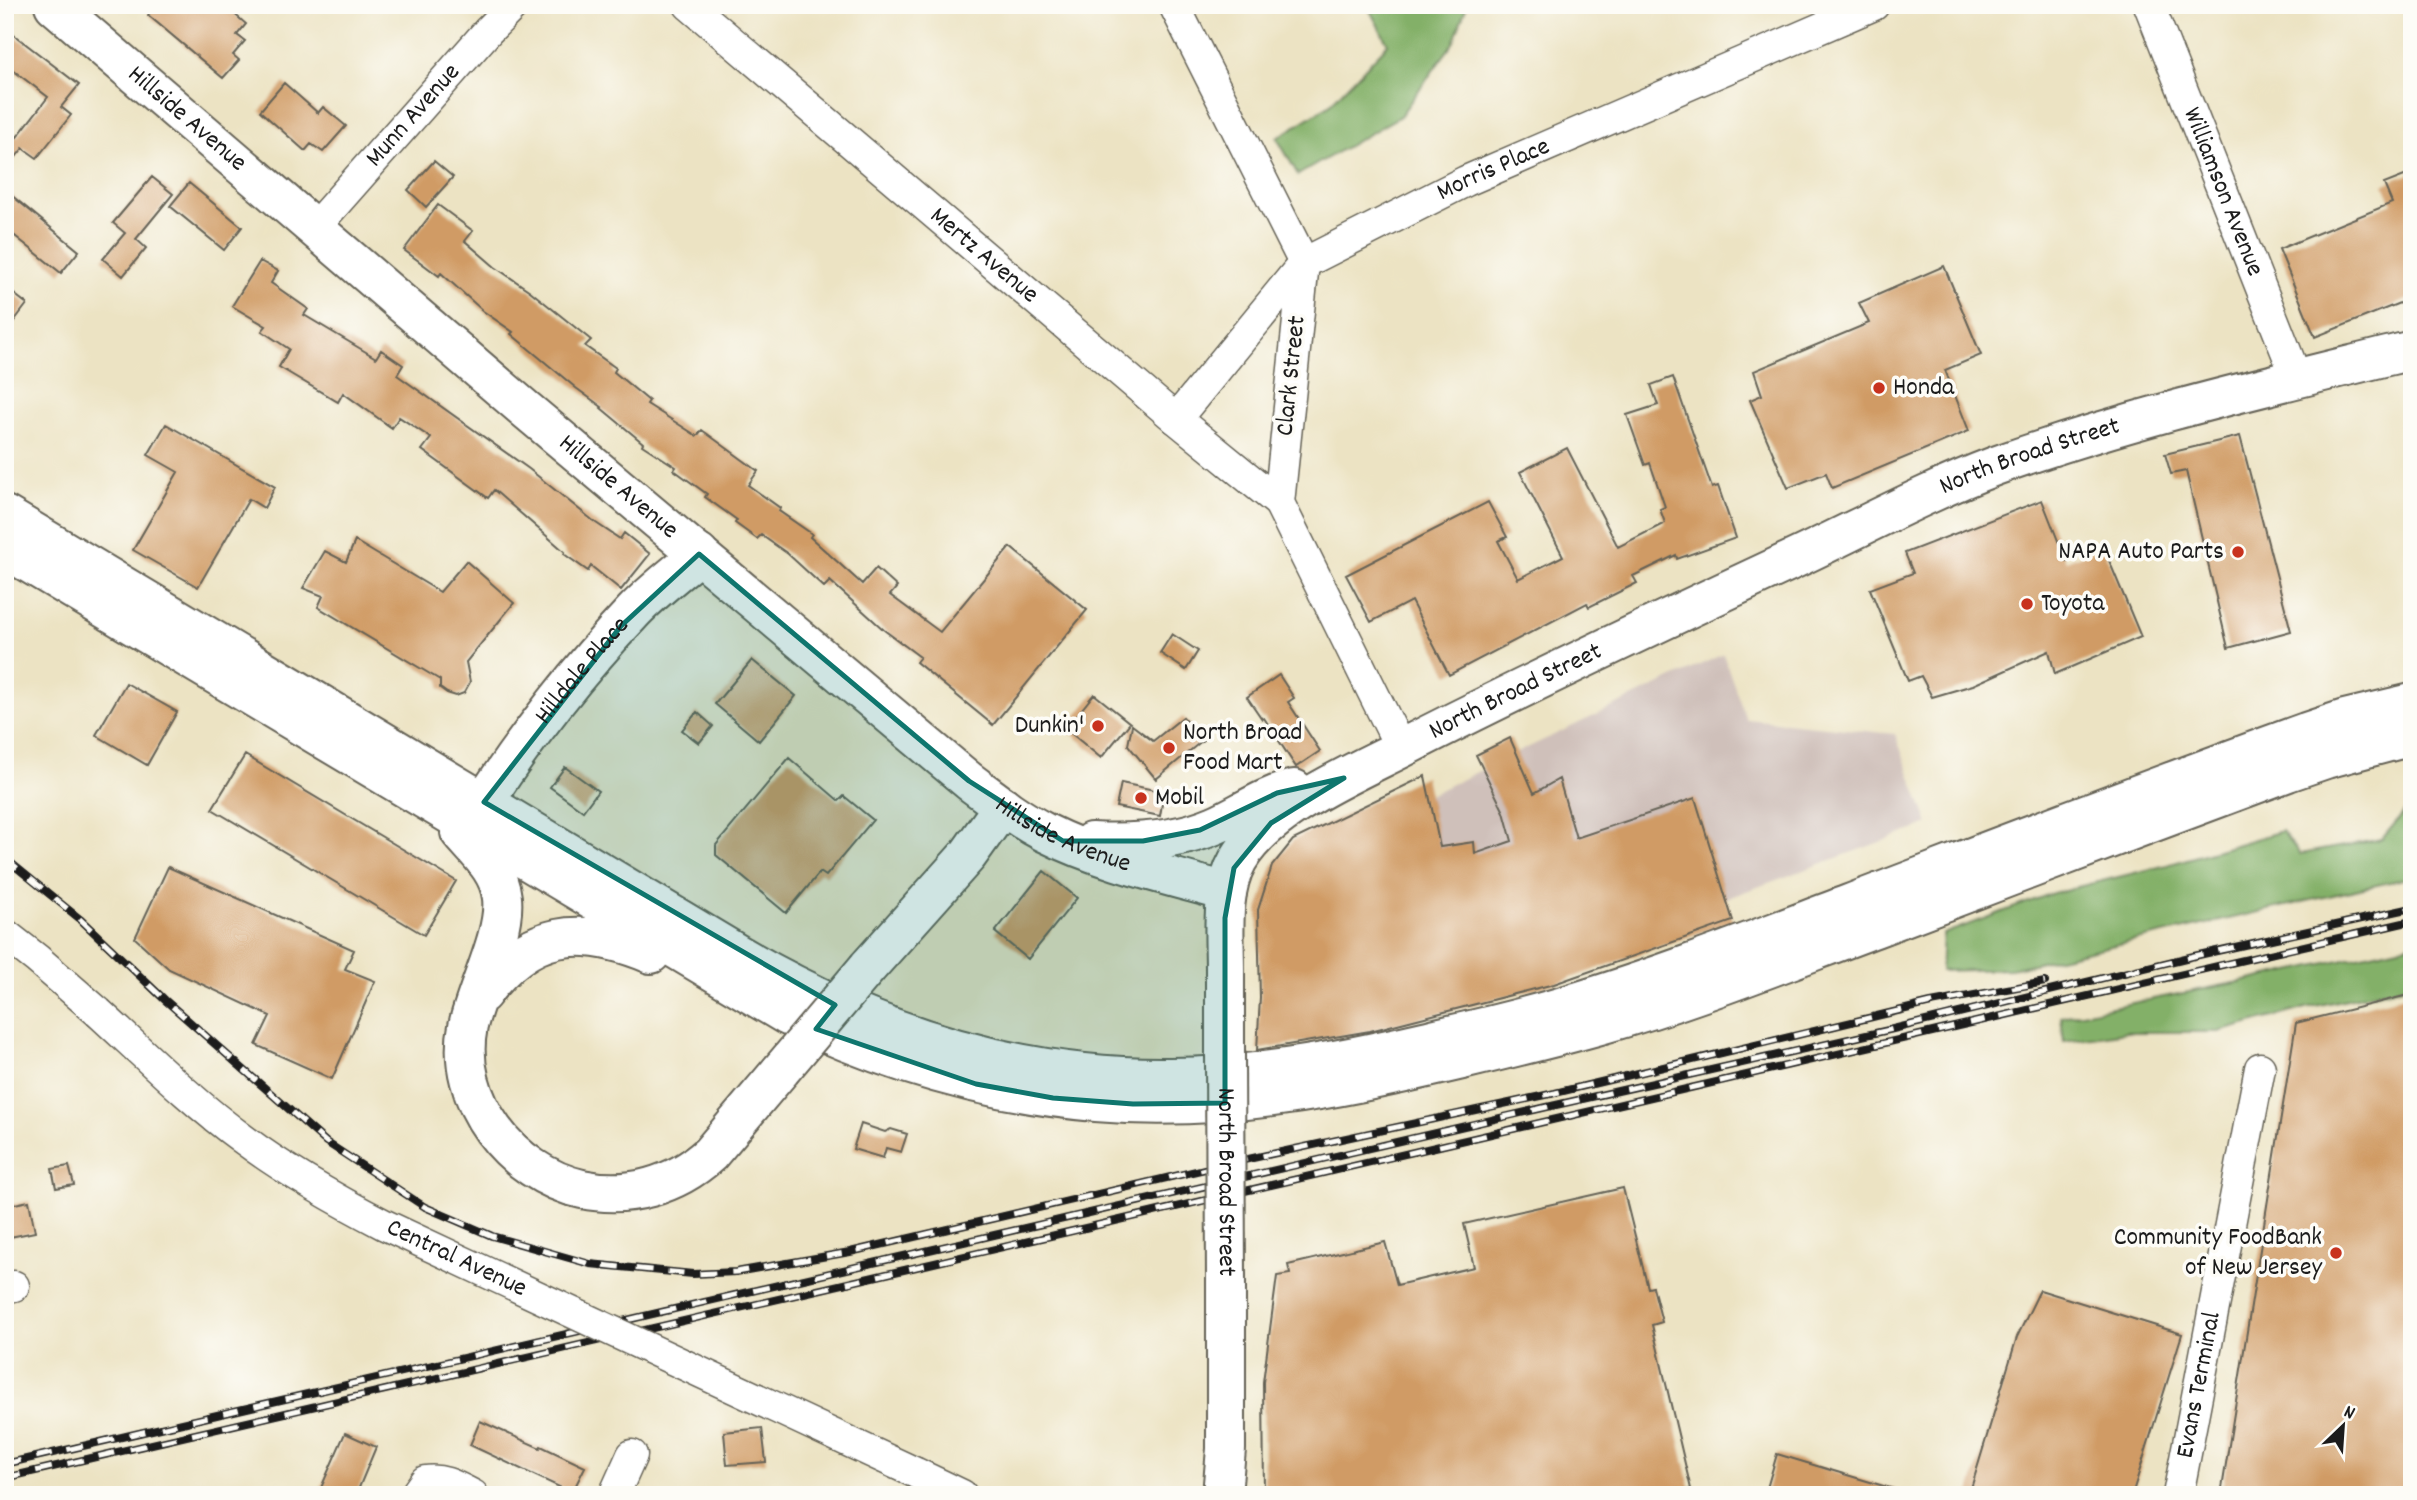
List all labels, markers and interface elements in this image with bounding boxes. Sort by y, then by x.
street label: Munn Avenue [357,55,469,176]
street label: Hillside Avenue [119,57,255,181]
street label: Williamson Avenue [2173,102,2273,282]
street label: Morris Place [1431,129,1556,211]
street label: Mertz Avenue [921,198,1047,313]
street label: Clark Street [1267,314,1317,438]
place label: Honda [1893,370,1955,407]
marker: Honda [1871,380,1887,396]
street label: North Broad Street [1934,408,2125,505]
street label: Hillside Avenue [550,426,686,548]
place label: NAPA Auto Parts [2058,534,2224,571]
marker: NAPA Auto Parts [2230,544,2246,560]
place label: Toyota [2041,586,2105,623]
marker: Toyota [2019,596,2035,612]
street label: Hilldale Place [526,609,638,733]
street label: North Broad Street [1423,633,1609,750]
place label: Dunkin' [1015,708,1084,745]
place label: North Broad Food Mart [1183,715,1302,782]
marker: Dunkin' [1090,718,1106,734]
marker: North Broad Food Mart [1161,740,1177,756]
place label: Mobil [1155,780,1204,817]
street label: Hillside Avenue [987,787,1135,883]
marker: Mobil [1133,790,1149,806]
street label: North Broad Street [1207,1088,1244,1277]
street label: Central Avenue [380,1210,533,1307]
place label: Community FoodBank of New Jersey [2114,1220,2322,1287]
marker: Community FoodBank of New Jersey [2328,1245,2344,1261]
street label: Evans Terminal [2167,1309,2231,1461]
north arrow [2308,1392,2378,1462]
text: N [2339,1400,2359,1428]

